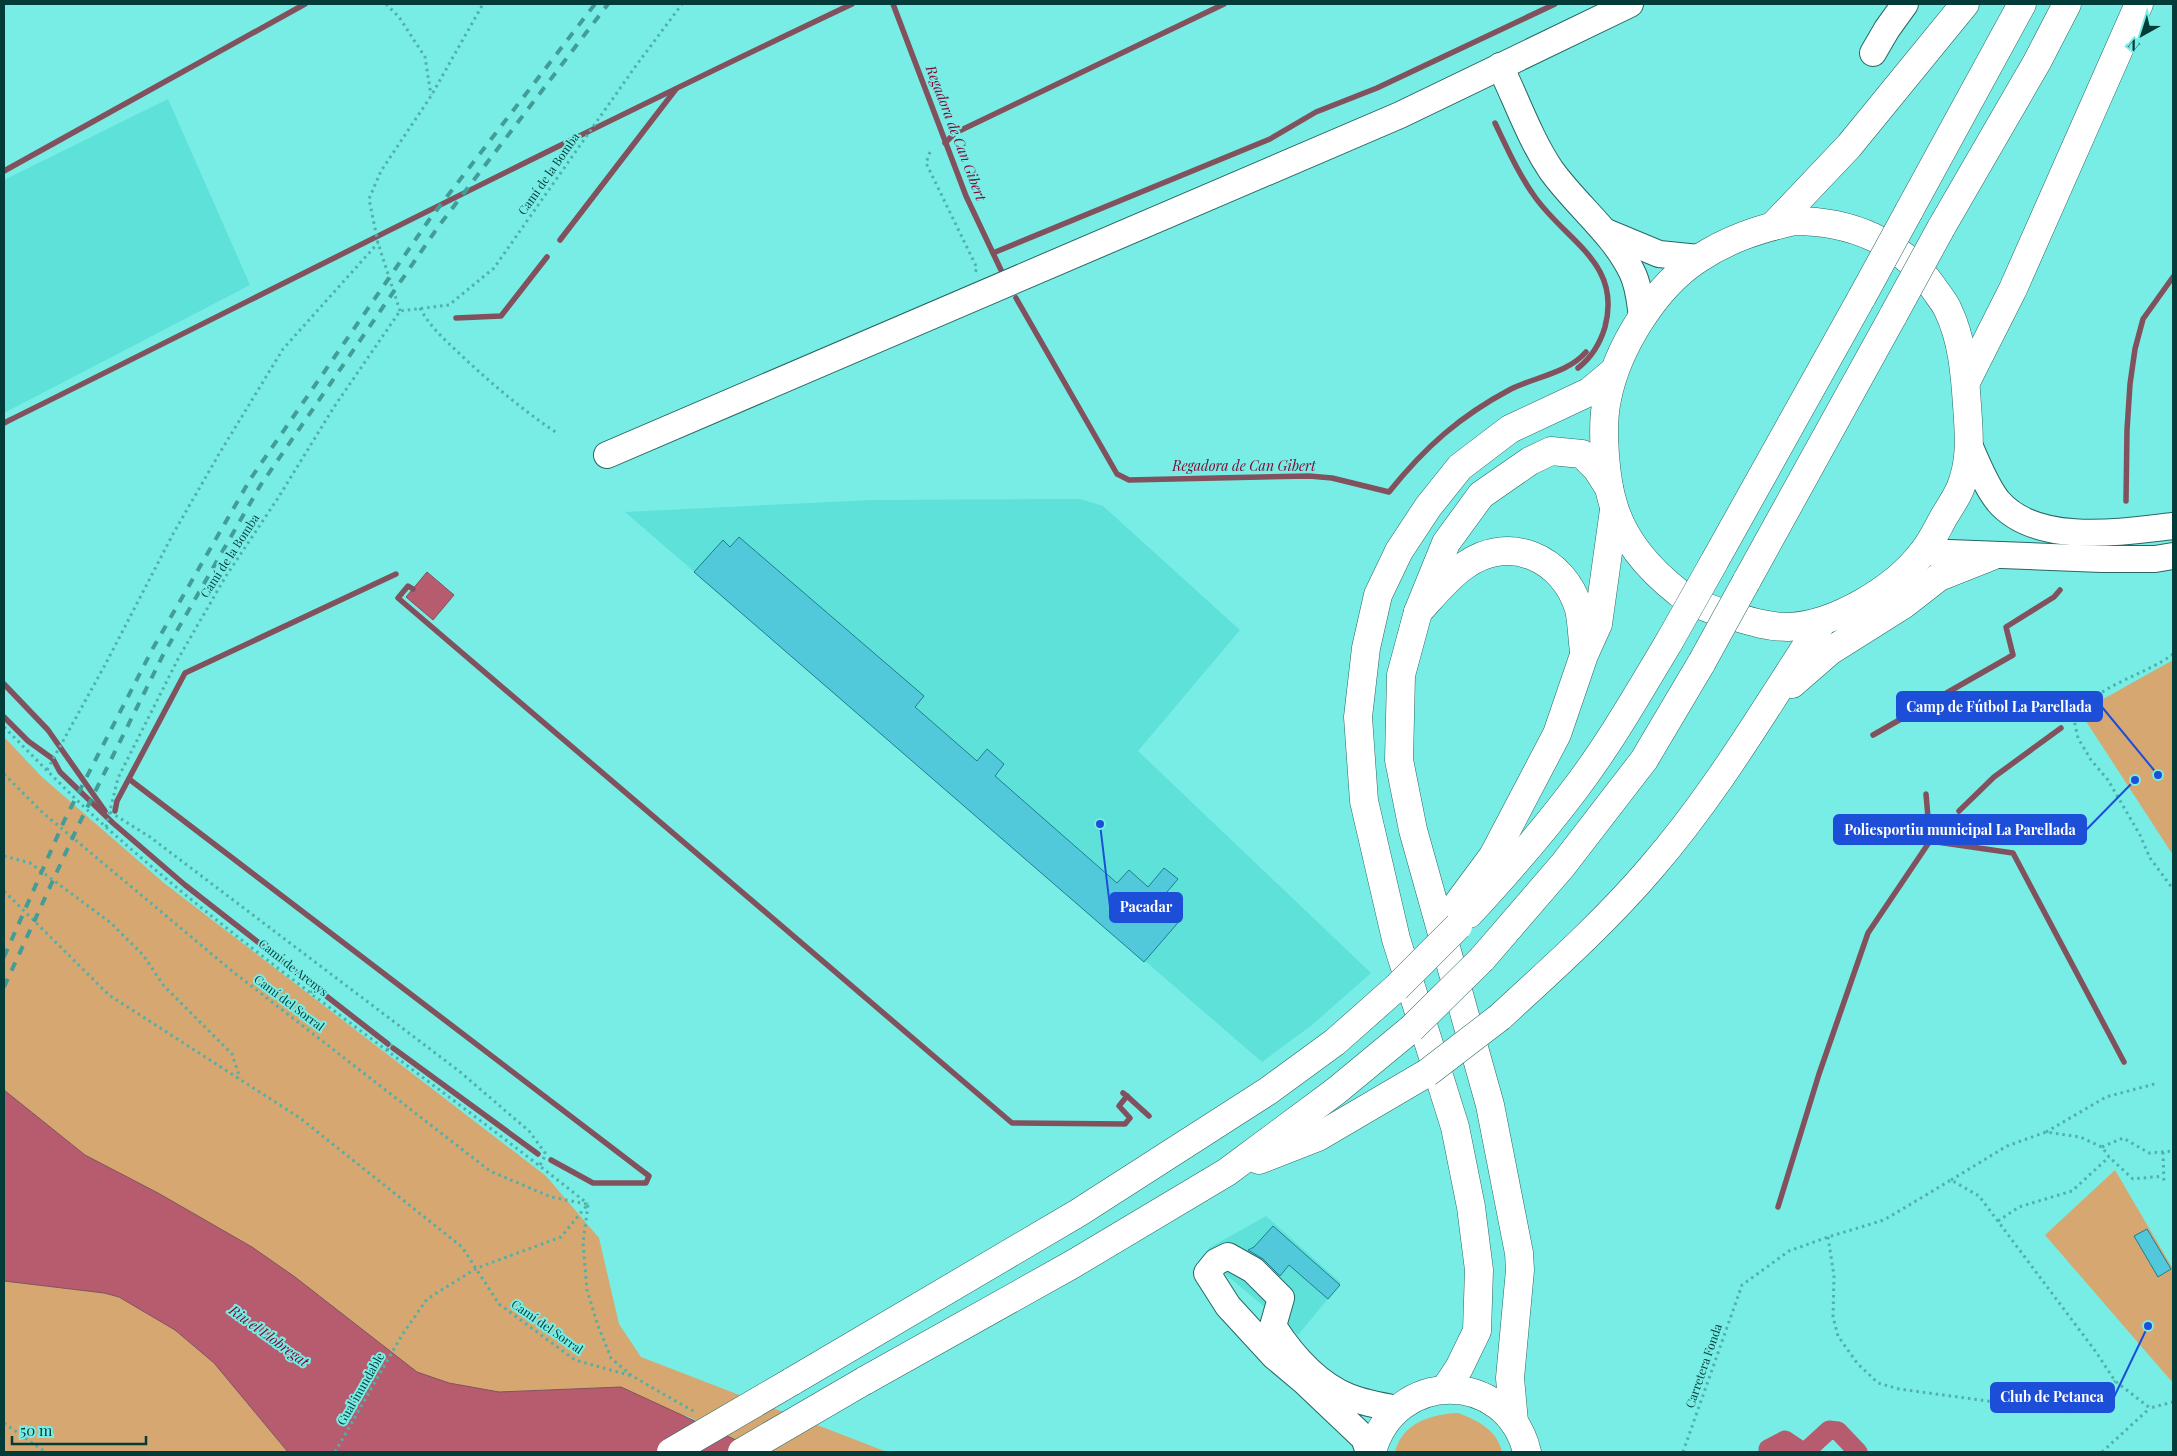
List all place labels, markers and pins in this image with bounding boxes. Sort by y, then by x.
callout: Camp de Fútbol La Parellada [1897,692,2102,721]
callout: Poliesportiu municipal La Parellada [1834,815,2086,844]
callout: Pacadar [1110,893,1182,922]
callout: Club de Petanca [1991,1383,2114,1412]

